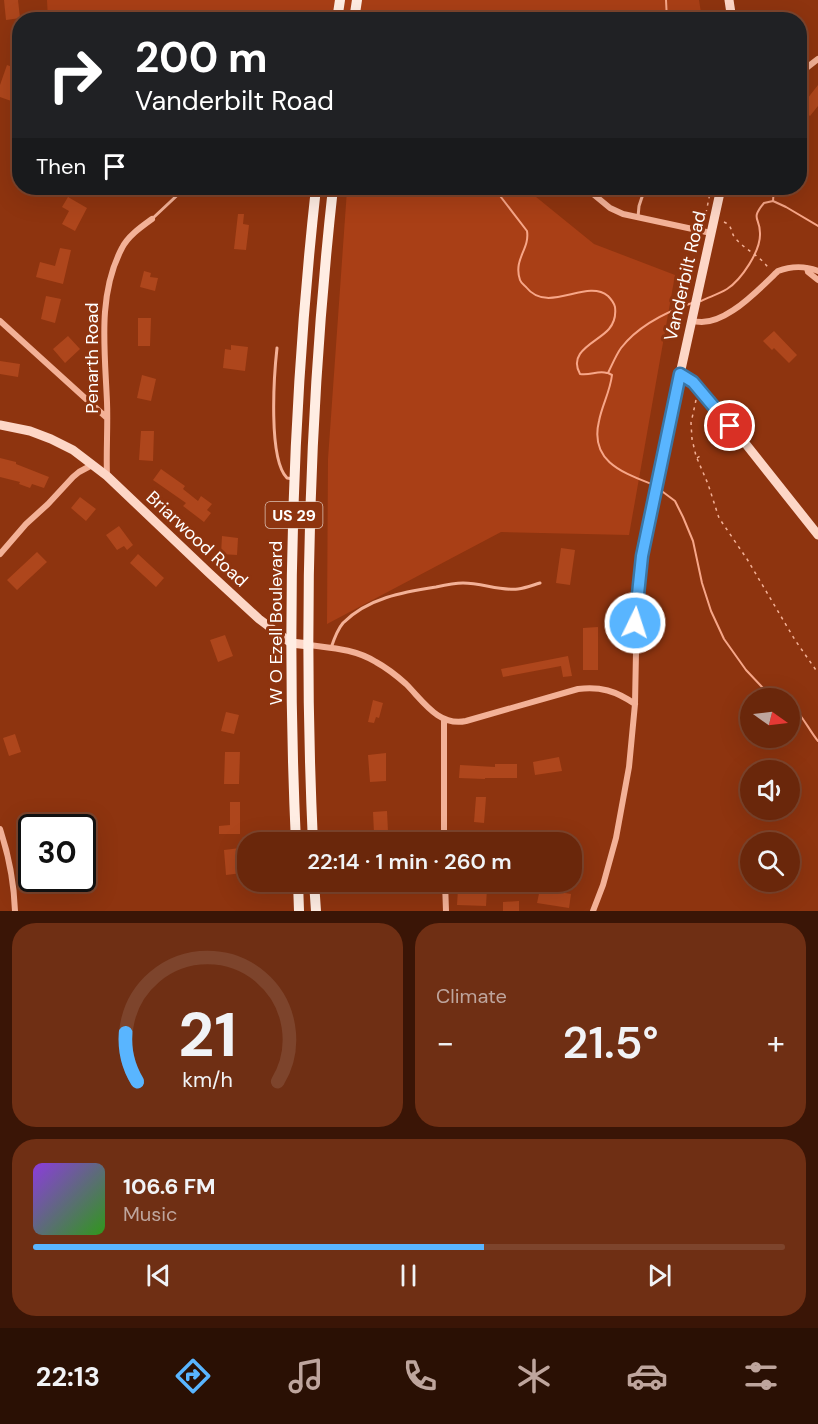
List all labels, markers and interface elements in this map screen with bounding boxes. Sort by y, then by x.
text: 200 m [135,30,268,85]
icon: right [36,36,114,114]
text: Vanderbilt Road [135,83,334,118]
icon: arrive [98,150,131,183]
text: Then [36,152,86,181]
street label: Vanderbilt Road [658,209,712,343]
street label: Penarth Road [80,302,104,414]
pin [704,400,755,451]
icon: arrive [713,409,746,442]
street label: Briarwood Road [141,486,253,592]
road number: US 29 [266,502,322,528]
street label: W O Ezell Boulevard [264,541,288,705]
position arrow [603,591,667,655]
north arrow [740,688,800,748]
map controls [740,688,800,892]
button: sound [740,760,800,820]
speed limit sign: 30 [18,814,96,892]
button: search [740,832,800,892]
text: 22:14 · 1 min · 260 m [307,847,512,876]
text: Climate [436,983,507,1009]
text: 21 [178,994,237,1075]
text: 21.5° [562,1013,659,1072]
text: − [436,1021,454,1064]
text: + [767,1021,785,1064]
text: km/h [182,1066,233,1094]
text: 106.6 FM [123,1172,215,1201]
text: Music [123,1201,178,1227]
icon: previous [142,1259,175,1292]
icon: pause [392,1259,425,1292]
icon: next [643,1259,676,1292]
icon: directions [172,1355,214,1397]
icon: music [285,1355,327,1397]
icon: phone [399,1355,441,1397]
icon: climate [513,1355,555,1397]
icon: car [626,1355,668,1397]
icon: filters [740,1355,782,1397]
text: 22:13 [36,1359,100,1394]

